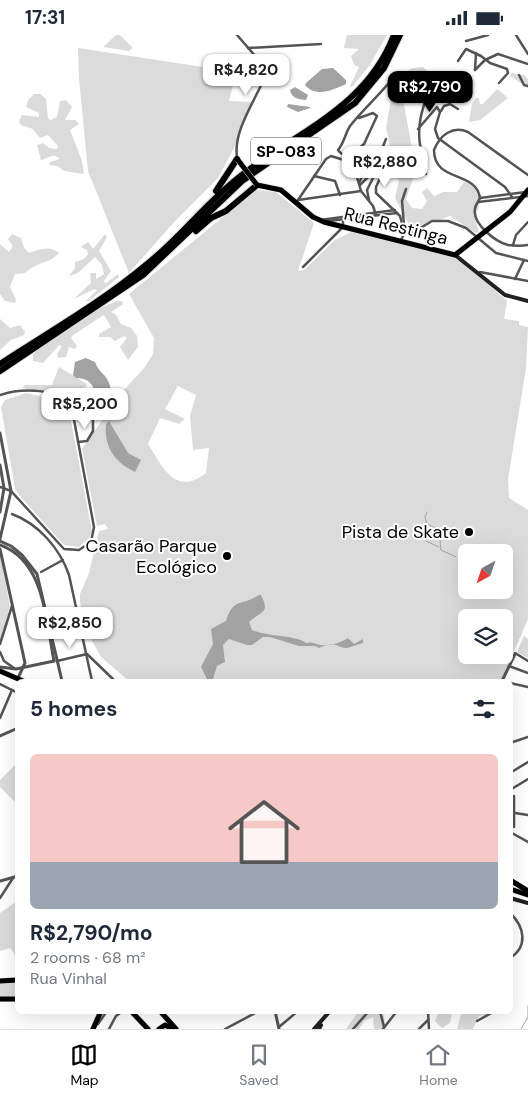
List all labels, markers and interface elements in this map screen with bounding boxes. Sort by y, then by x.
text: 17:31 [25,5,65,30]
pin: R$4,820 [200,53,292,96]
text: R$4,820 [214,59,278,80]
pin: R$2,790 [384,71,476,113]
text: R$2,790 [399,76,461,97]
road number: SP-083 [251,137,321,165]
pin: R$2,880 [339,145,431,188]
text: R$2,880 [353,151,417,172]
street label: Rua Restinga [342,202,450,250]
pin: R$5,200 [39,387,131,430]
text: R$5,200 [52,393,118,414]
place label: Pista de Skate [342,520,459,544]
marker: Pista de Skate [463,526,475,538]
place label: Casarão Parque Ecológico [86,534,217,579]
north arrow [458,544,512,599]
map controls [458,544,513,664]
marker: Casarão Parque Ecológico [221,550,233,562]
pin: R$2,850 [24,607,116,649]
button: layers [458,609,513,664]
text: R$2,850 [38,612,102,633]
text: 5 homes [30,695,117,723]
icon: filters [470,695,498,723]
icon: home [219,787,309,877]
text: R$2,790/mo [30,919,153,947]
text: 2 rooms · 68 m² [30,947,146,968]
text: Rua Vinhal [30,968,107,989]
tab: Map [70,1041,99,1089]
tab: Saved [239,1041,279,1089]
tab: Home [419,1041,458,1089]

